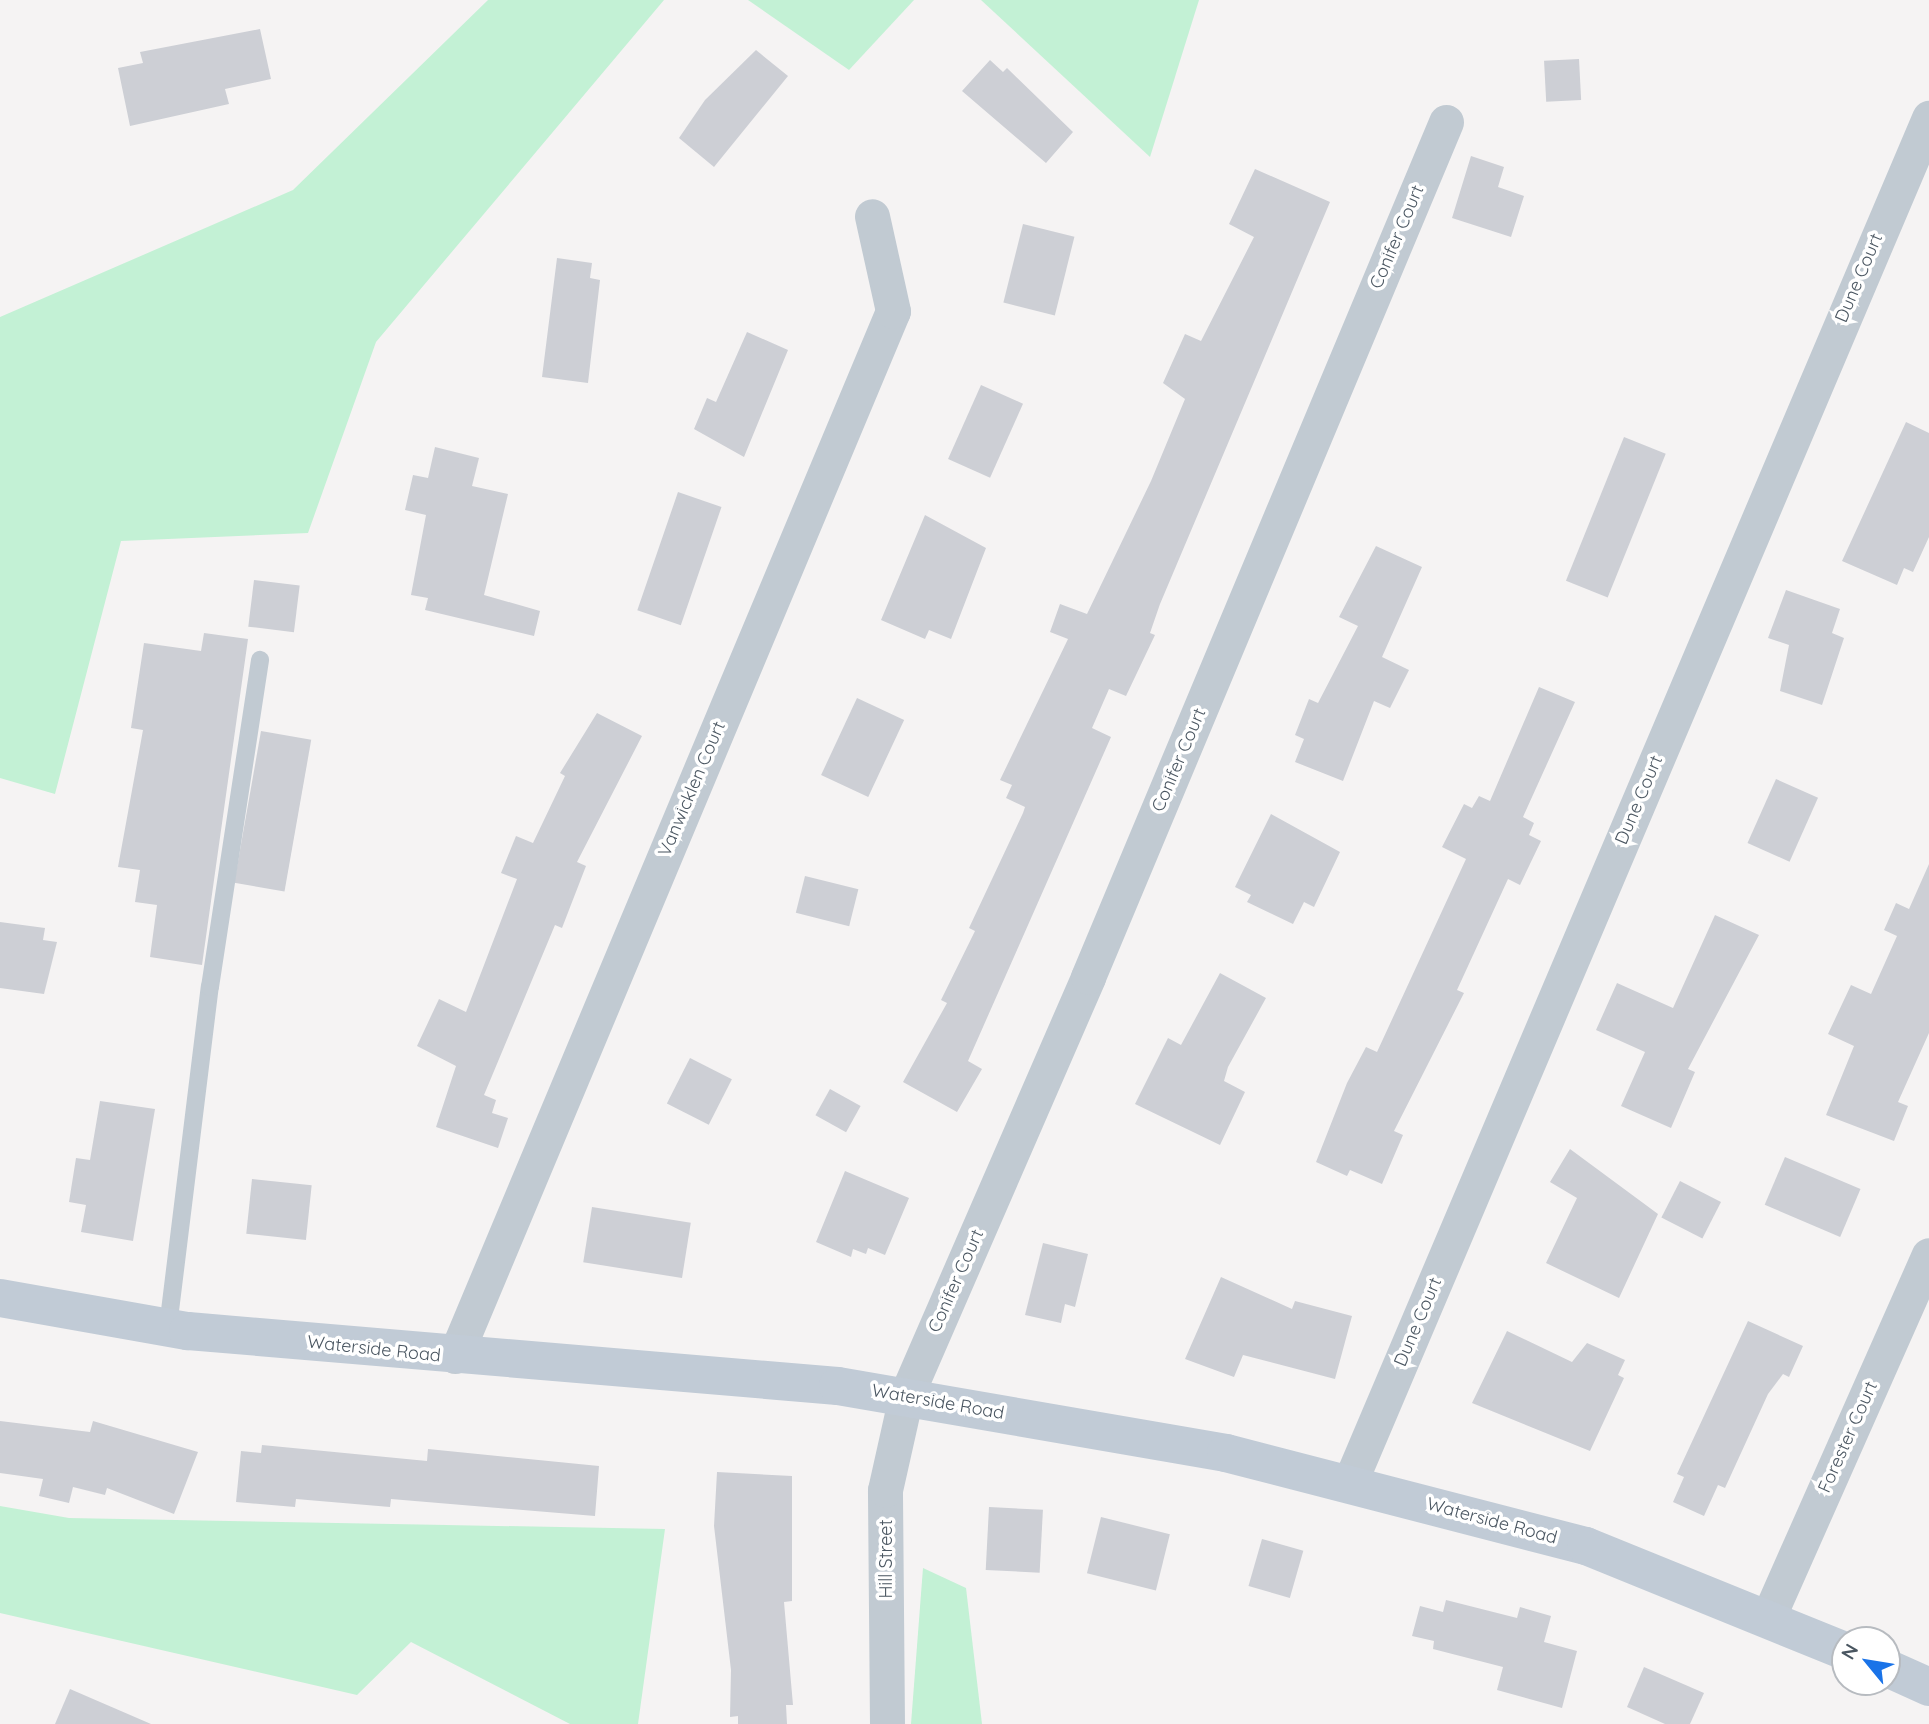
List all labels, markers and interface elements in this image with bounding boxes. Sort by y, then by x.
street label: Conifer Court [1365,182,1429,292]
street label: Dune Court [1831,230,1887,326]
street label: Conifer Court [1147,705,1211,815]
street label: Vanwicklen Court [654,718,730,860]
street label: Dune Court [1611,752,1667,848]
street label: Conifer Court [924,1226,988,1336]
street label: Dune Court [1390,1274,1446,1370]
street label: Waterside Road [306,1331,442,1367]
street label: Forester Court [1814,1378,1882,1496]
street label: Waterside Road [870,1380,1006,1424]
street label: Waterside Road [1424,1493,1560,1549]
street label: Hill Street [875,1519,897,1599]
north arrow [1831,1626,1901,1696]
text: N [1836,1639,1863,1664]

